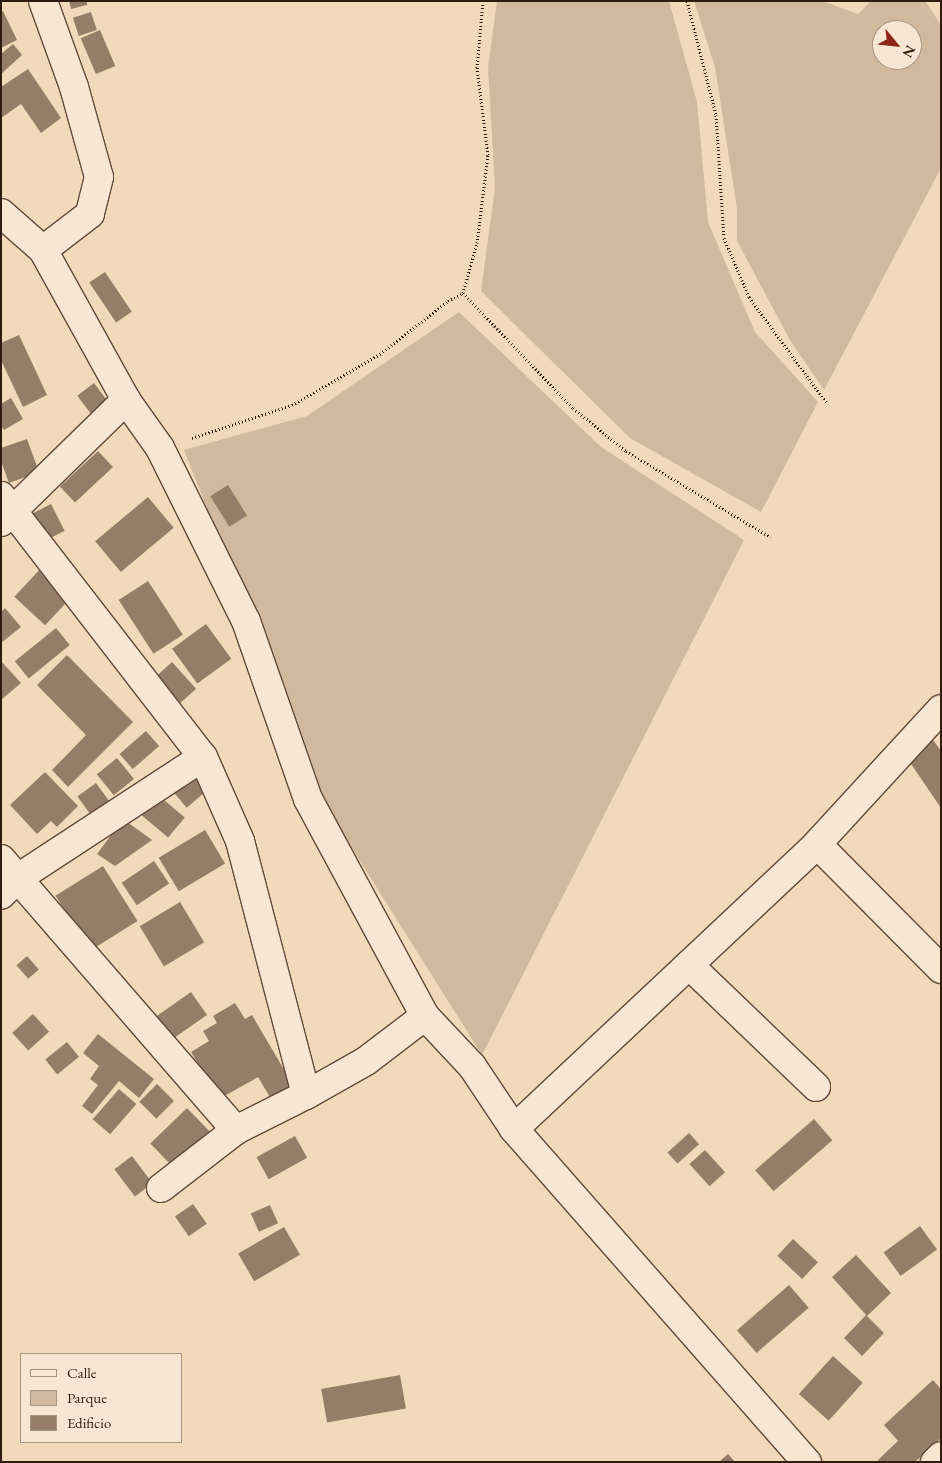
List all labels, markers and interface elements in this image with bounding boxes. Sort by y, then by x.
north arrow [872,20,922,70]
text: N [899,42,920,61]
legend [20,1353,182,1443]
text: Calle [67,1363,97,1382]
text: Parque [67,1388,107,1407]
text: Edificio [67,1413,111,1432]

